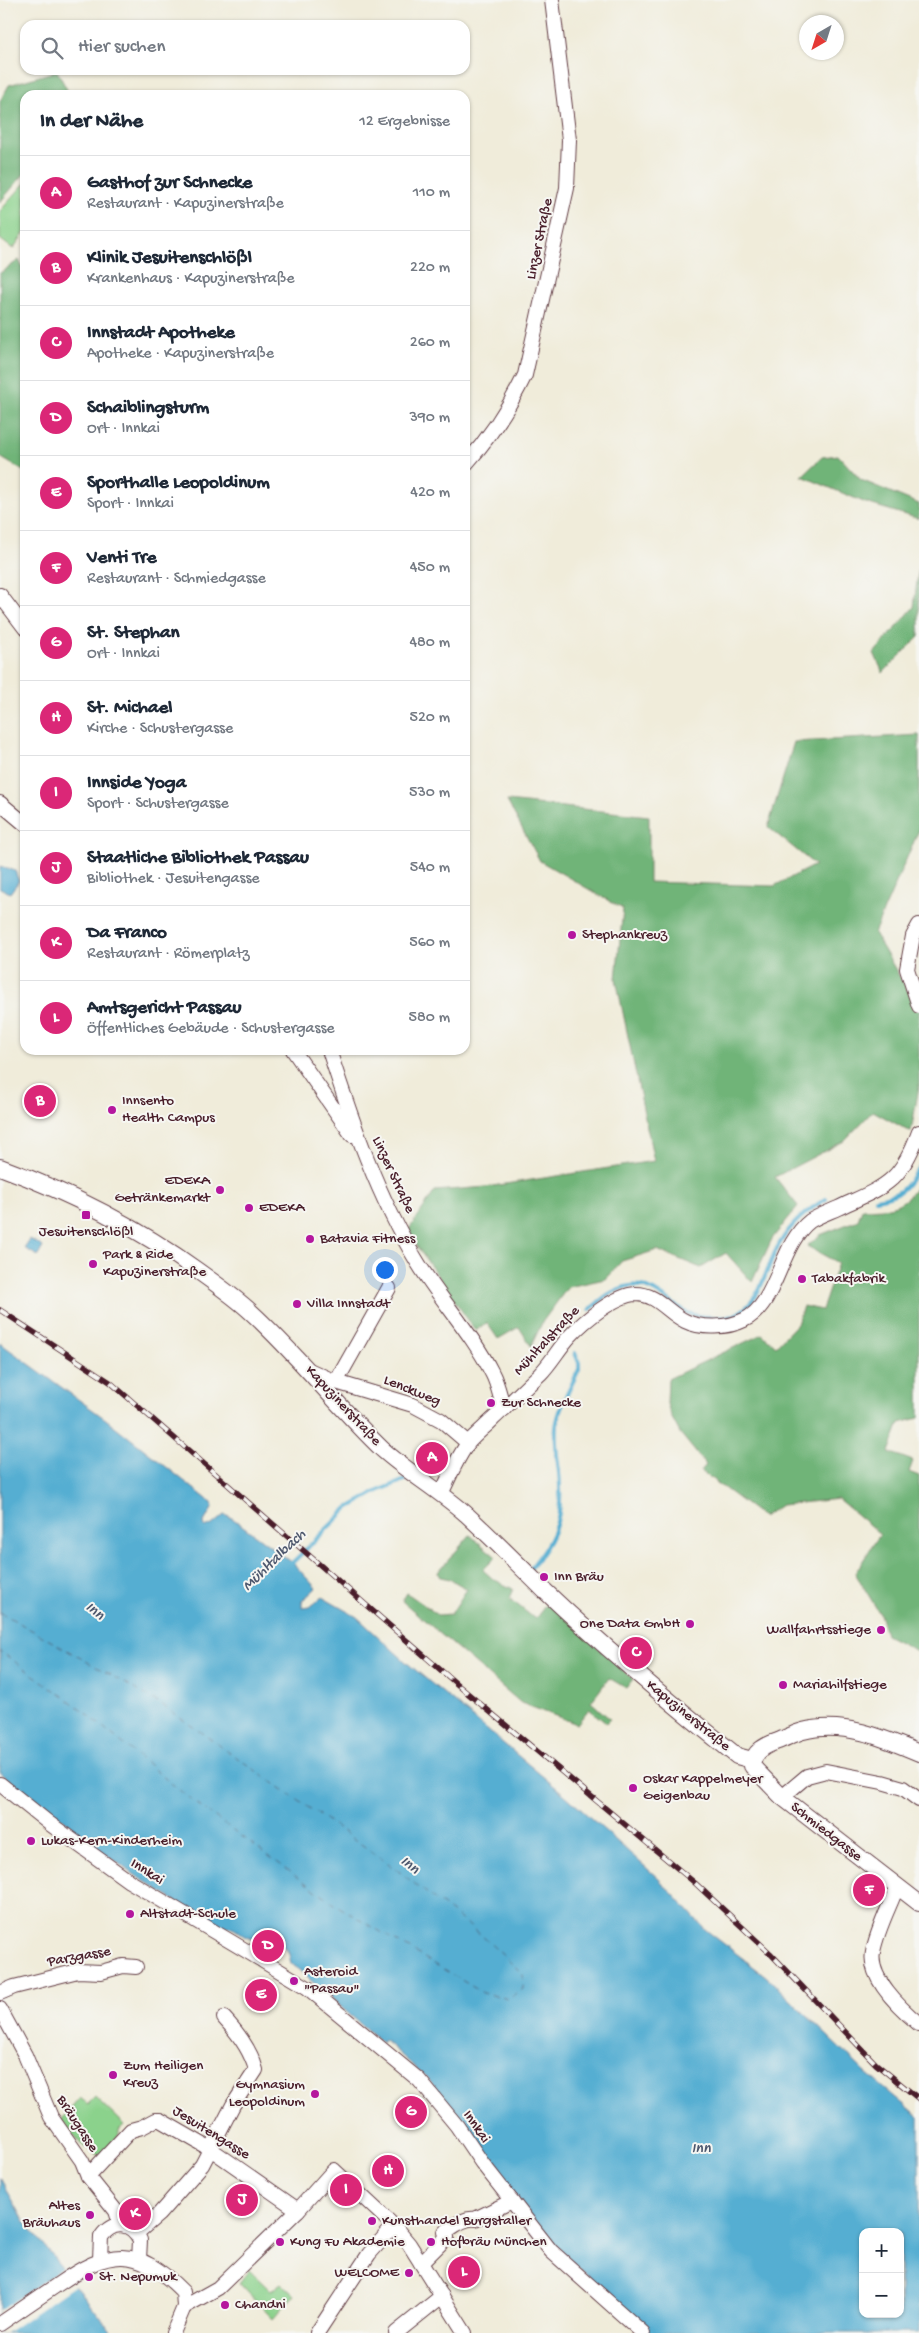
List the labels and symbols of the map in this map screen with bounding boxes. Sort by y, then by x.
north arrow [799,15,844,60]
street label: Linzer Straße [523,196,557,281]
place label: Stephankreuz [582,926,667,944]
marker: Stephankreuz [566,929,578,941]
pin: B [24,1082,56,1120]
place label: Innsento Health Campus [122,1092,215,1127]
marker: Innsento Health Campus [106,1104,118,1116]
street label: Linzer Straße [367,1134,419,1216]
place label: EDEKA Getränkemarkt [114,1172,212,1207]
marker: EDEKA Getränkemarkt [214,1184,226,1196]
place label: EDEKA [259,1199,306,1217]
marker: EDEKA [243,1202,255,1214]
marker: Jesuitenschlößl [80,1209,92,1221]
place label: Jesuitenschlößl [39,1223,133,1241]
place label: Batavia Fitness [319,1230,416,1248]
marker: Batavia Fitness [304,1233,316,1245]
place label: Park & Ride Kapuzinerstraße [102,1246,206,1281]
your location [372,1257,398,1283]
marker: Park & Ride Kapuzinerstraße [87,1258,99,1270]
place label: Tabakfabrik [811,1270,886,1288]
marker: Tabakfabrik [796,1273,808,1285]
place label: Villa Innstadt [306,1295,392,1313]
marker: Villa Innstadt [291,1298,303,1310]
street label: Mühltalstraße [510,1302,584,1380]
street label: Kapuzinerstraße [301,1362,385,1450]
street label: Lenckweg [381,1371,443,1411]
place label: Zur Schnecke [501,1394,581,1412]
marker: Zur Schnecke [485,1397,497,1409]
pin: A [416,1439,448,1477]
water label: Mühltalbach [239,1526,311,1596]
place label: Inn Bräu [554,1568,604,1586]
marker: Inn Bräu [538,1571,550,1583]
water label: Inn [81,1599,108,1626]
place label: One Data GmbH [580,1615,680,1633]
marker: One Data GmbH [684,1618,696,1630]
place label: Wallfahrtsstiege [766,1621,871,1639]
marker: Wallfahrtsstiege [875,1624,887,1636]
pin: C [620,1634,652,1672]
place label: Mariahilfstiege [793,1676,887,1694]
street label: Kapuzinerstraße [642,1677,734,1756]
marker: Mariahilfstiege [777,1679,789,1691]
place label: Oskar Kappelmeyer Geigenbau [643,1770,764,1805]
marker: Oskar Kappelmeyer Geigenbau [627,1782,639,1794]
street label: Schmiedgasse [786,1798,866,1866]
place label: Lukas-Kern-Kinderheim [41,1832,182,1850]
marker: Lukas-Kern-Kinderheim [25,1835,37,1847]
water label: Inn [396,1853,423,1880]
street label: Innkai [127,1855,167,1889]
pin: F [853,1871,885,1909]
place label: Altstadt-Schule [140,1905,236,1923]
marker: Altstadt-Schule [124,1908,136,1920]
pin: D [252,1927,284,1965]
street label: Parzgasse [45,1943,112,1972]
place label: Asteroid "Passau" [304,1963,359,1998]
marker: Asteroid "Passau" [288,1975,300,1987]
pin: E [245,1976,277,2014]
place label: Zum Heiligen Kreuz [123,2057,203,2092]
marker: Zum Heiligen Kreuz [107,2069,119,2081]
place label: Gymnasium Leopoldinum [229,2076,305,2111]
marker: Gymnasium Leopoldinum [309,2088,321,2100]
street label: Bräugasse [51,2091,102,2156]
pin: G [395,2093,427,2131]
street label: Jesuitengasse [169,2102,253,2164]
street label: Innkai [458,2107,494,2147]
water label: Inn [691,2140,711,2159]
pin: H [372,2152,404,2190]
pin: I [330,2171,362,2209]
pin: J [226,2181,258,2219]
pin: K [119,2195,151,2233]
place label: Altes Bräuhaus [22,2197,80,2232]
marker: Altes Bräuhaus [84,2209,96,2221]
place label: Kunsthandel Burgstaller [382,2212,533,2230]
marker: Kunsthandel Burgstaller [366,2215,378,2227]
place label: Kung Fu Akademie [290,2233,405,2251]
place label: Hofbräu München [441,2233,547,2251]
marker: Kung Fu Akademie [274,2236,286,2248]
marker: Hofbräu München [425,2236,437,2248]
pin: L [448,2253,480,2291]
place label: WELCOME [334,2264,400,2282]
marker: WELCOME [403,2267,415,2279]
place label: St. Nepumuk [99,2268,178,2286]
marker: St. Nepumuk [83,2271,95,2283]
place label: Chandni [235,2296,286,2314]
marker: Chandni [219,2299,231,2311]

